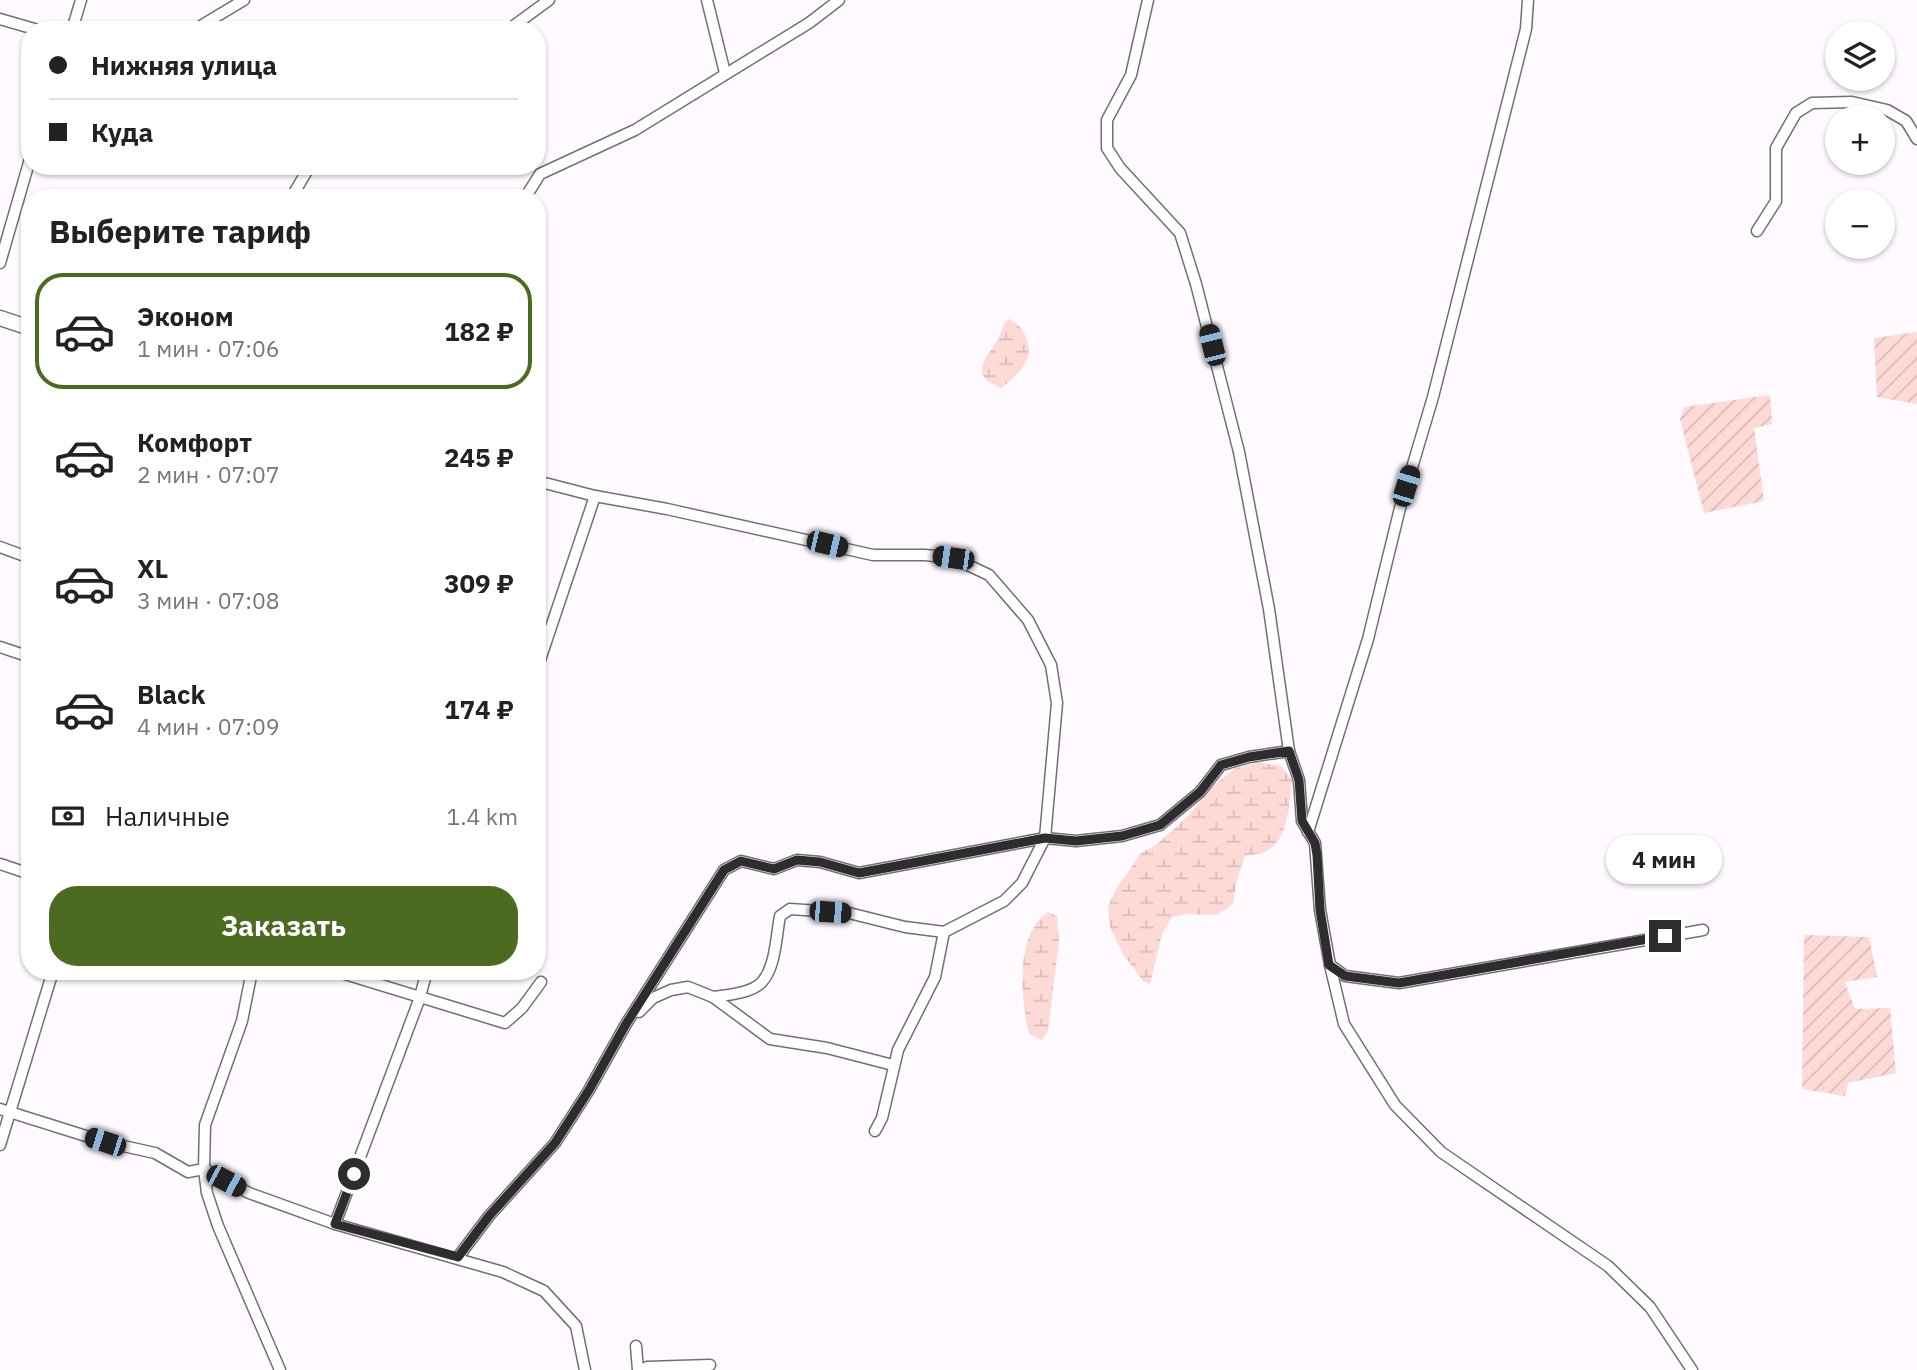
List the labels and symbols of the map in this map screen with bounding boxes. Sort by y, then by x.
car [1197,322,1228,368]
car [1390,463,1423,509]
car [805,529,850,559]
car [931,545,976,571]
callout: 4 мин [1607,834,1723,884]
car [809,900,852,924]
route end [1649,920,1681,952]
car [82,1126,129,1158]
route start [338,1158,370,1190]
car [203,1162,250,1200]

